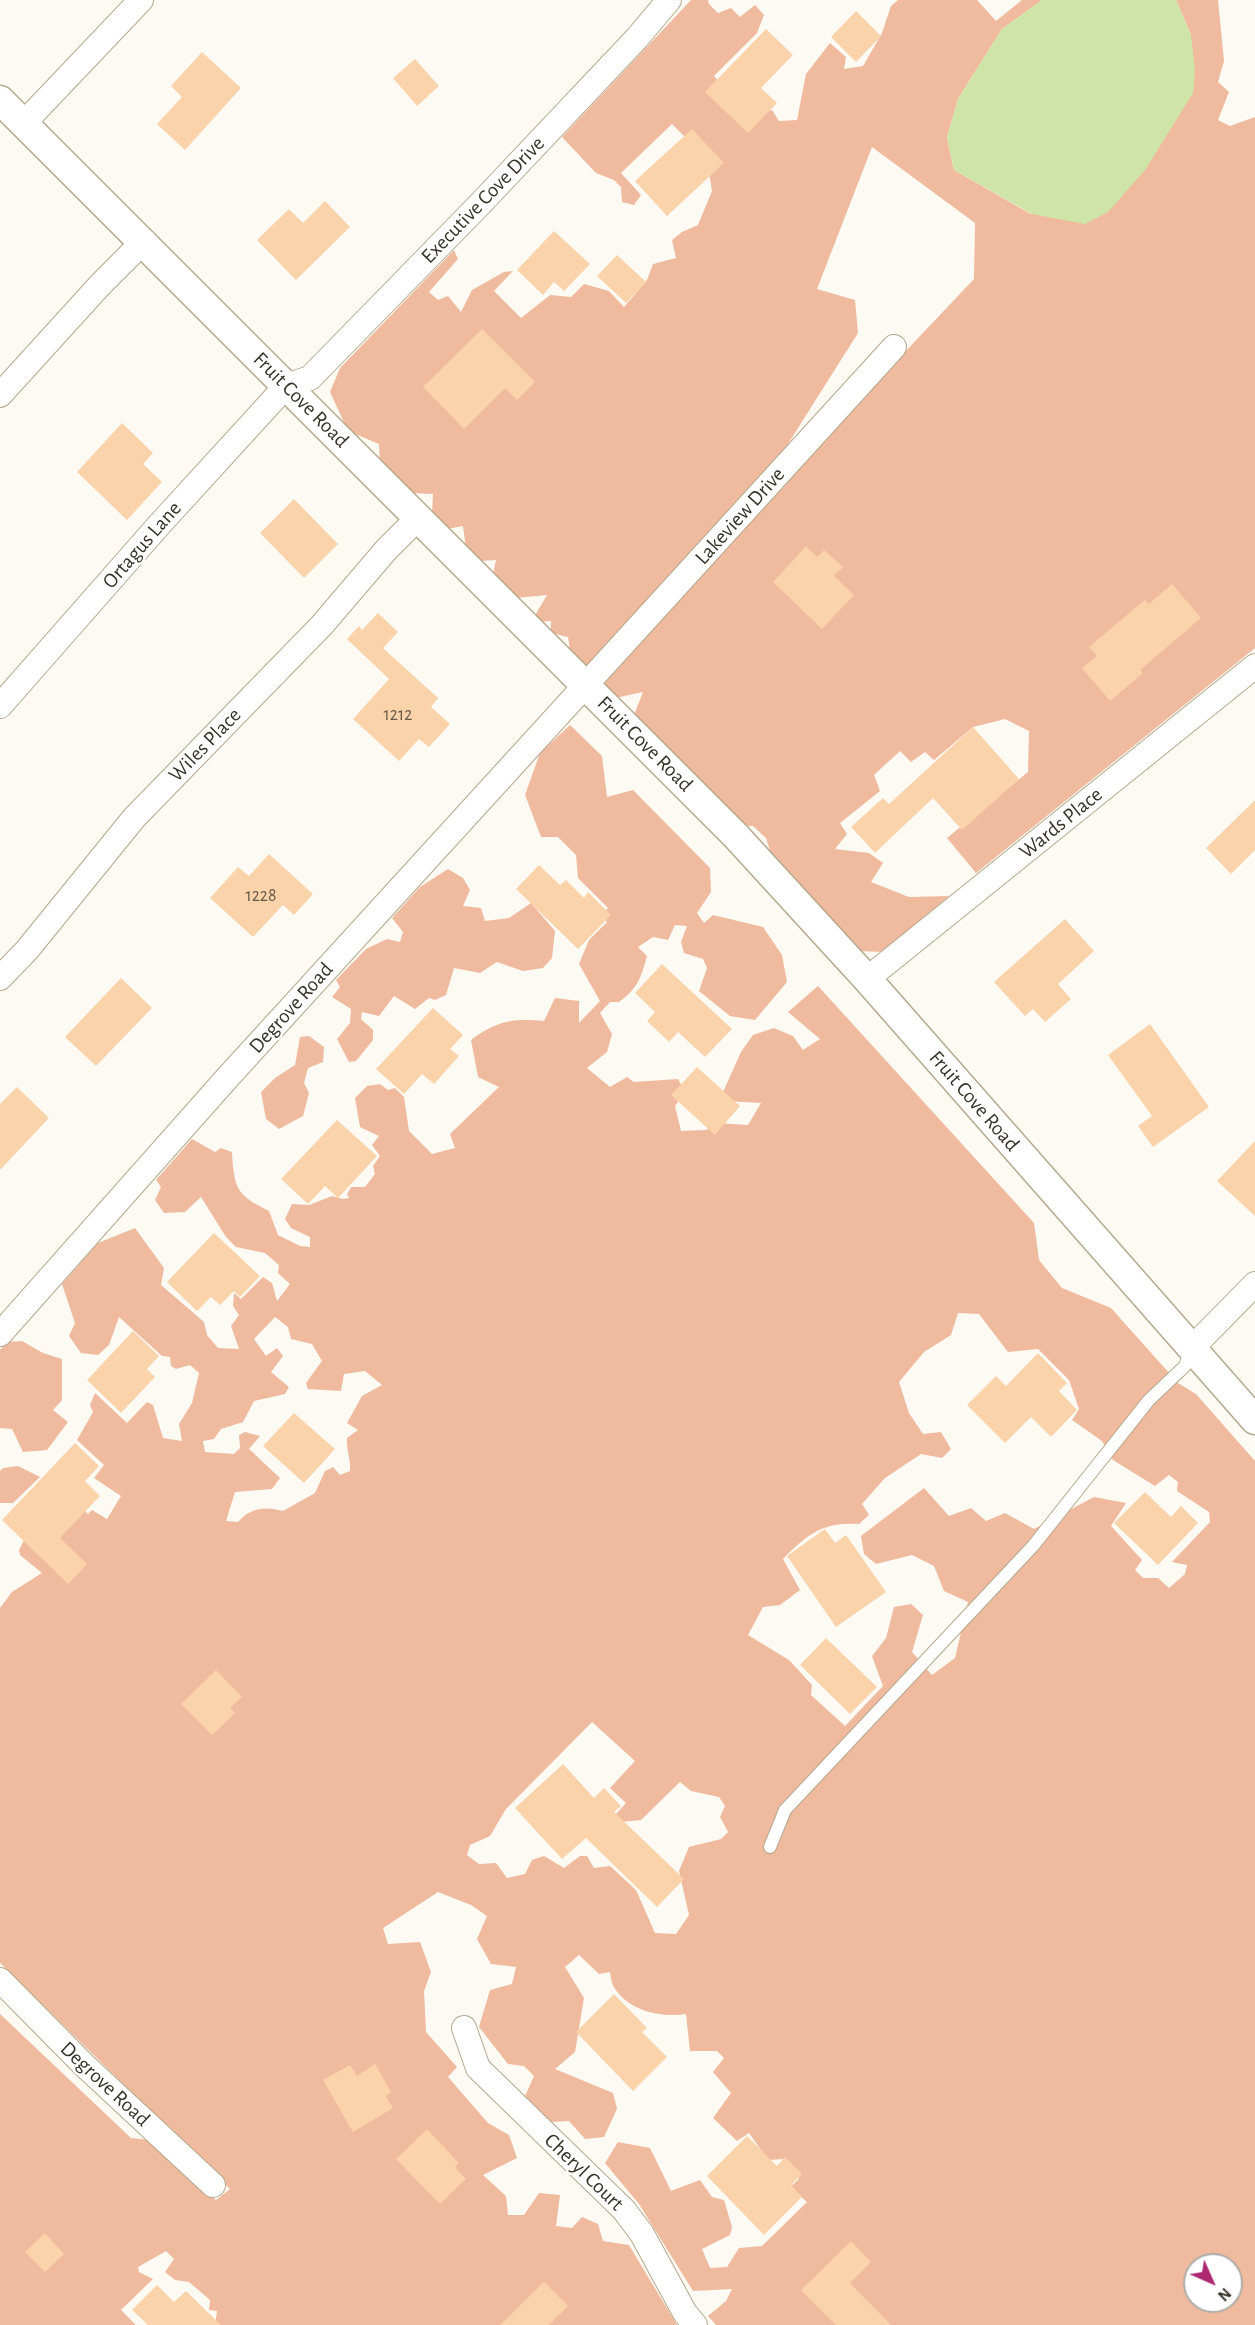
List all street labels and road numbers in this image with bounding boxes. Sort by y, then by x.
street label: Executive Cove Drive [416,131,550,269]
street label: Fruit Cove Road [248,347,354,453]
street label: Lakeview Drive [690,462,790,570]
street label: Ortagus Lane [97,496,187,594]
street label: Fruit Cove Road [592,691,698,797]
street label: Wiles Place [163,703,247,787]
street label: Wards Place [1014,782,1108,864]
street label: Degrove Road [244,957,338,1059]
street label: Fruit Cove Road [923,1046,1025,1156]
street label: Degrove Road [55,2036,155,2132]
street label: Cheryl Court [539,2128,629,2216]

